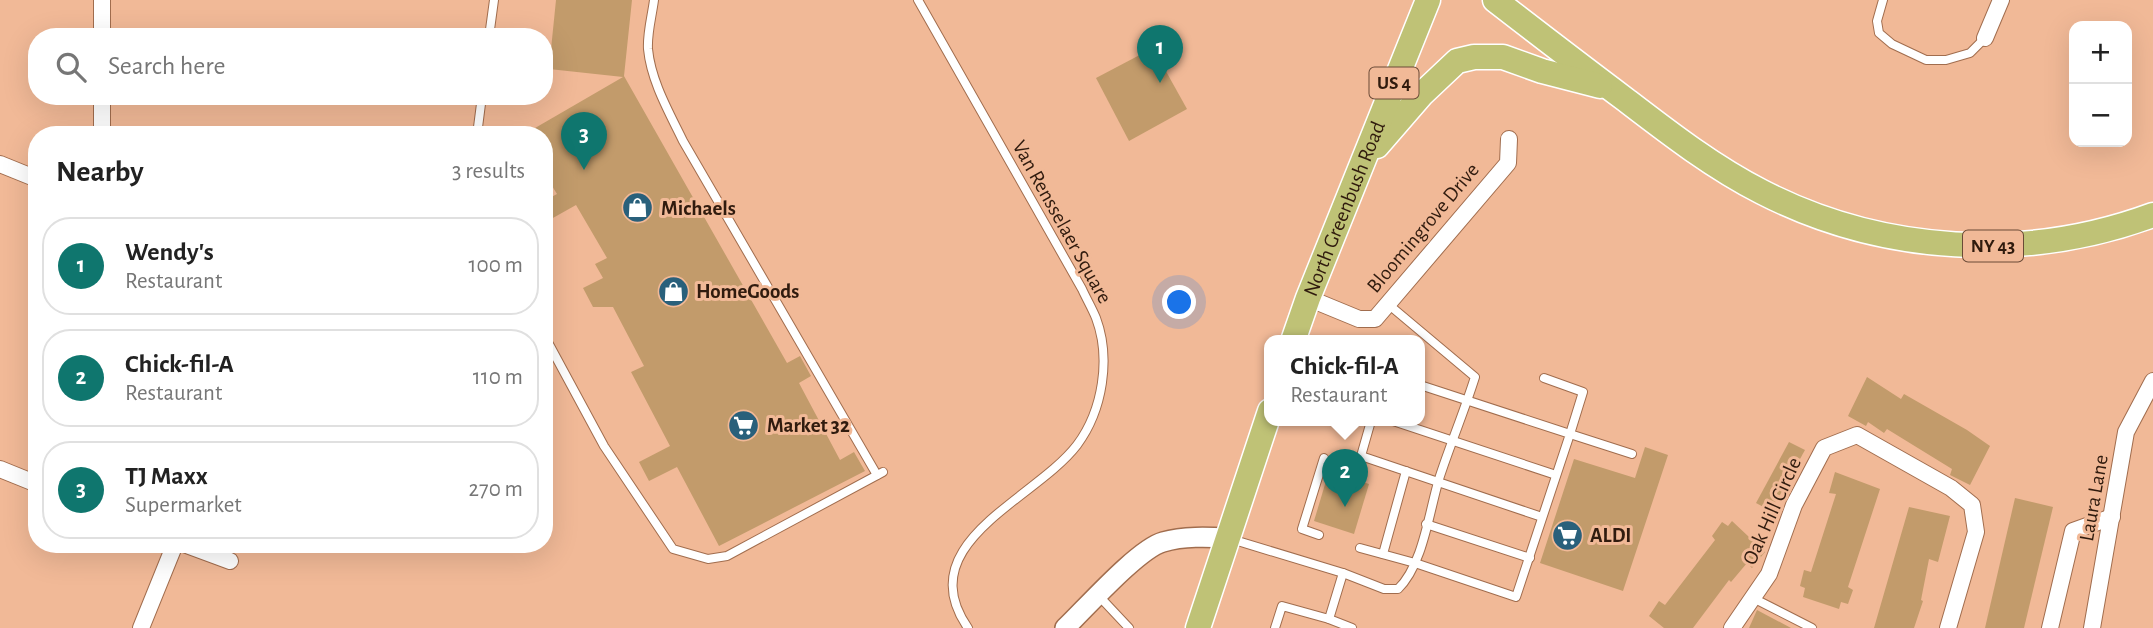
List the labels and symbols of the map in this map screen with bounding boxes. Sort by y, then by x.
pin: 1 [1137,25,1183,83]
road number: US 4 [1370,68,1418,99]
pin: 3 [561,112,607,170]
street label: North Greenbush Road [1299,118,1389,299]
street label: Van Rensselaer Square [1009,137,1115,307]
street label: Bloomingrove Drive [1363,159,1483,297]
shop icon: Michaels [621,191,655,225]
place label: Michaels [661,198,736,219]
road number: NY 43 [1963,230,2023,262]
shop icon: HomeGoods [656,274,690,308]
place label: HomeGoods [696,281,799,302]
your location [1162,285,1196,319]
supermarket icon: Market 32 [727,408,761,442]
place label: Market 32 [767,415,850,436]
pin: 2 [1322,449,1368,507]
street label: Laura Lane [2076,453,2112,543]
street label: Oak Hill Circle [1739,454,1805,568]
supermarket icon: ALDI [1550,518,1584,552]
place label: ALDI [1590,525,1632,546]

